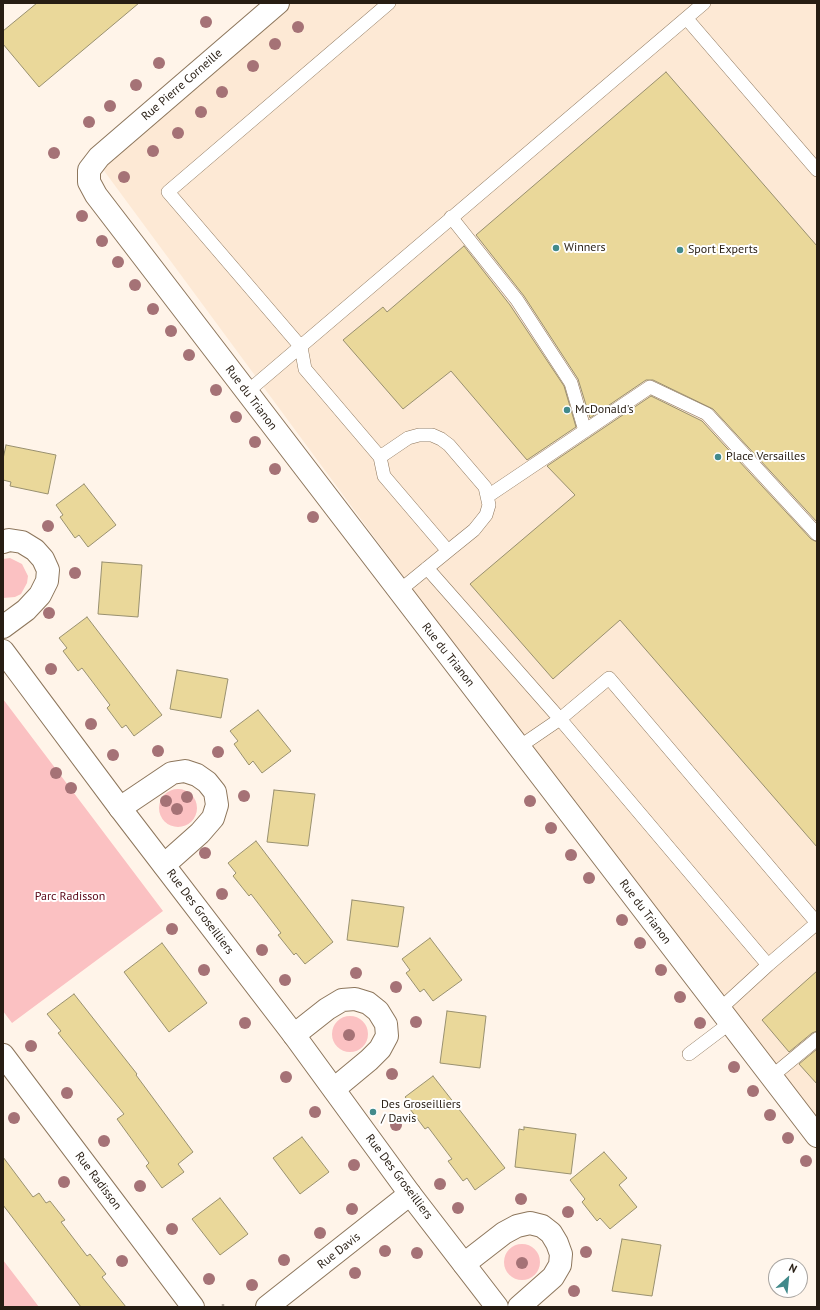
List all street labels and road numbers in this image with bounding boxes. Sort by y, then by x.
street label: Rue Pierre Corneille [139,46,225,124]
street label: Rue du Trianon [222,363,280,433]
street label: Rue du Trianon [419,620,477,690]
street label: Rue Des Groseilliers [163,867,237,957]
street label: Rue du Trianon [616,877,674,947]
street label: Rue Des Groseilliers [362,1132,436,1222]
street label: Rue Radisson [72,1149,124,1213]
street label: Rue Davis [315,1230,363,1272]

